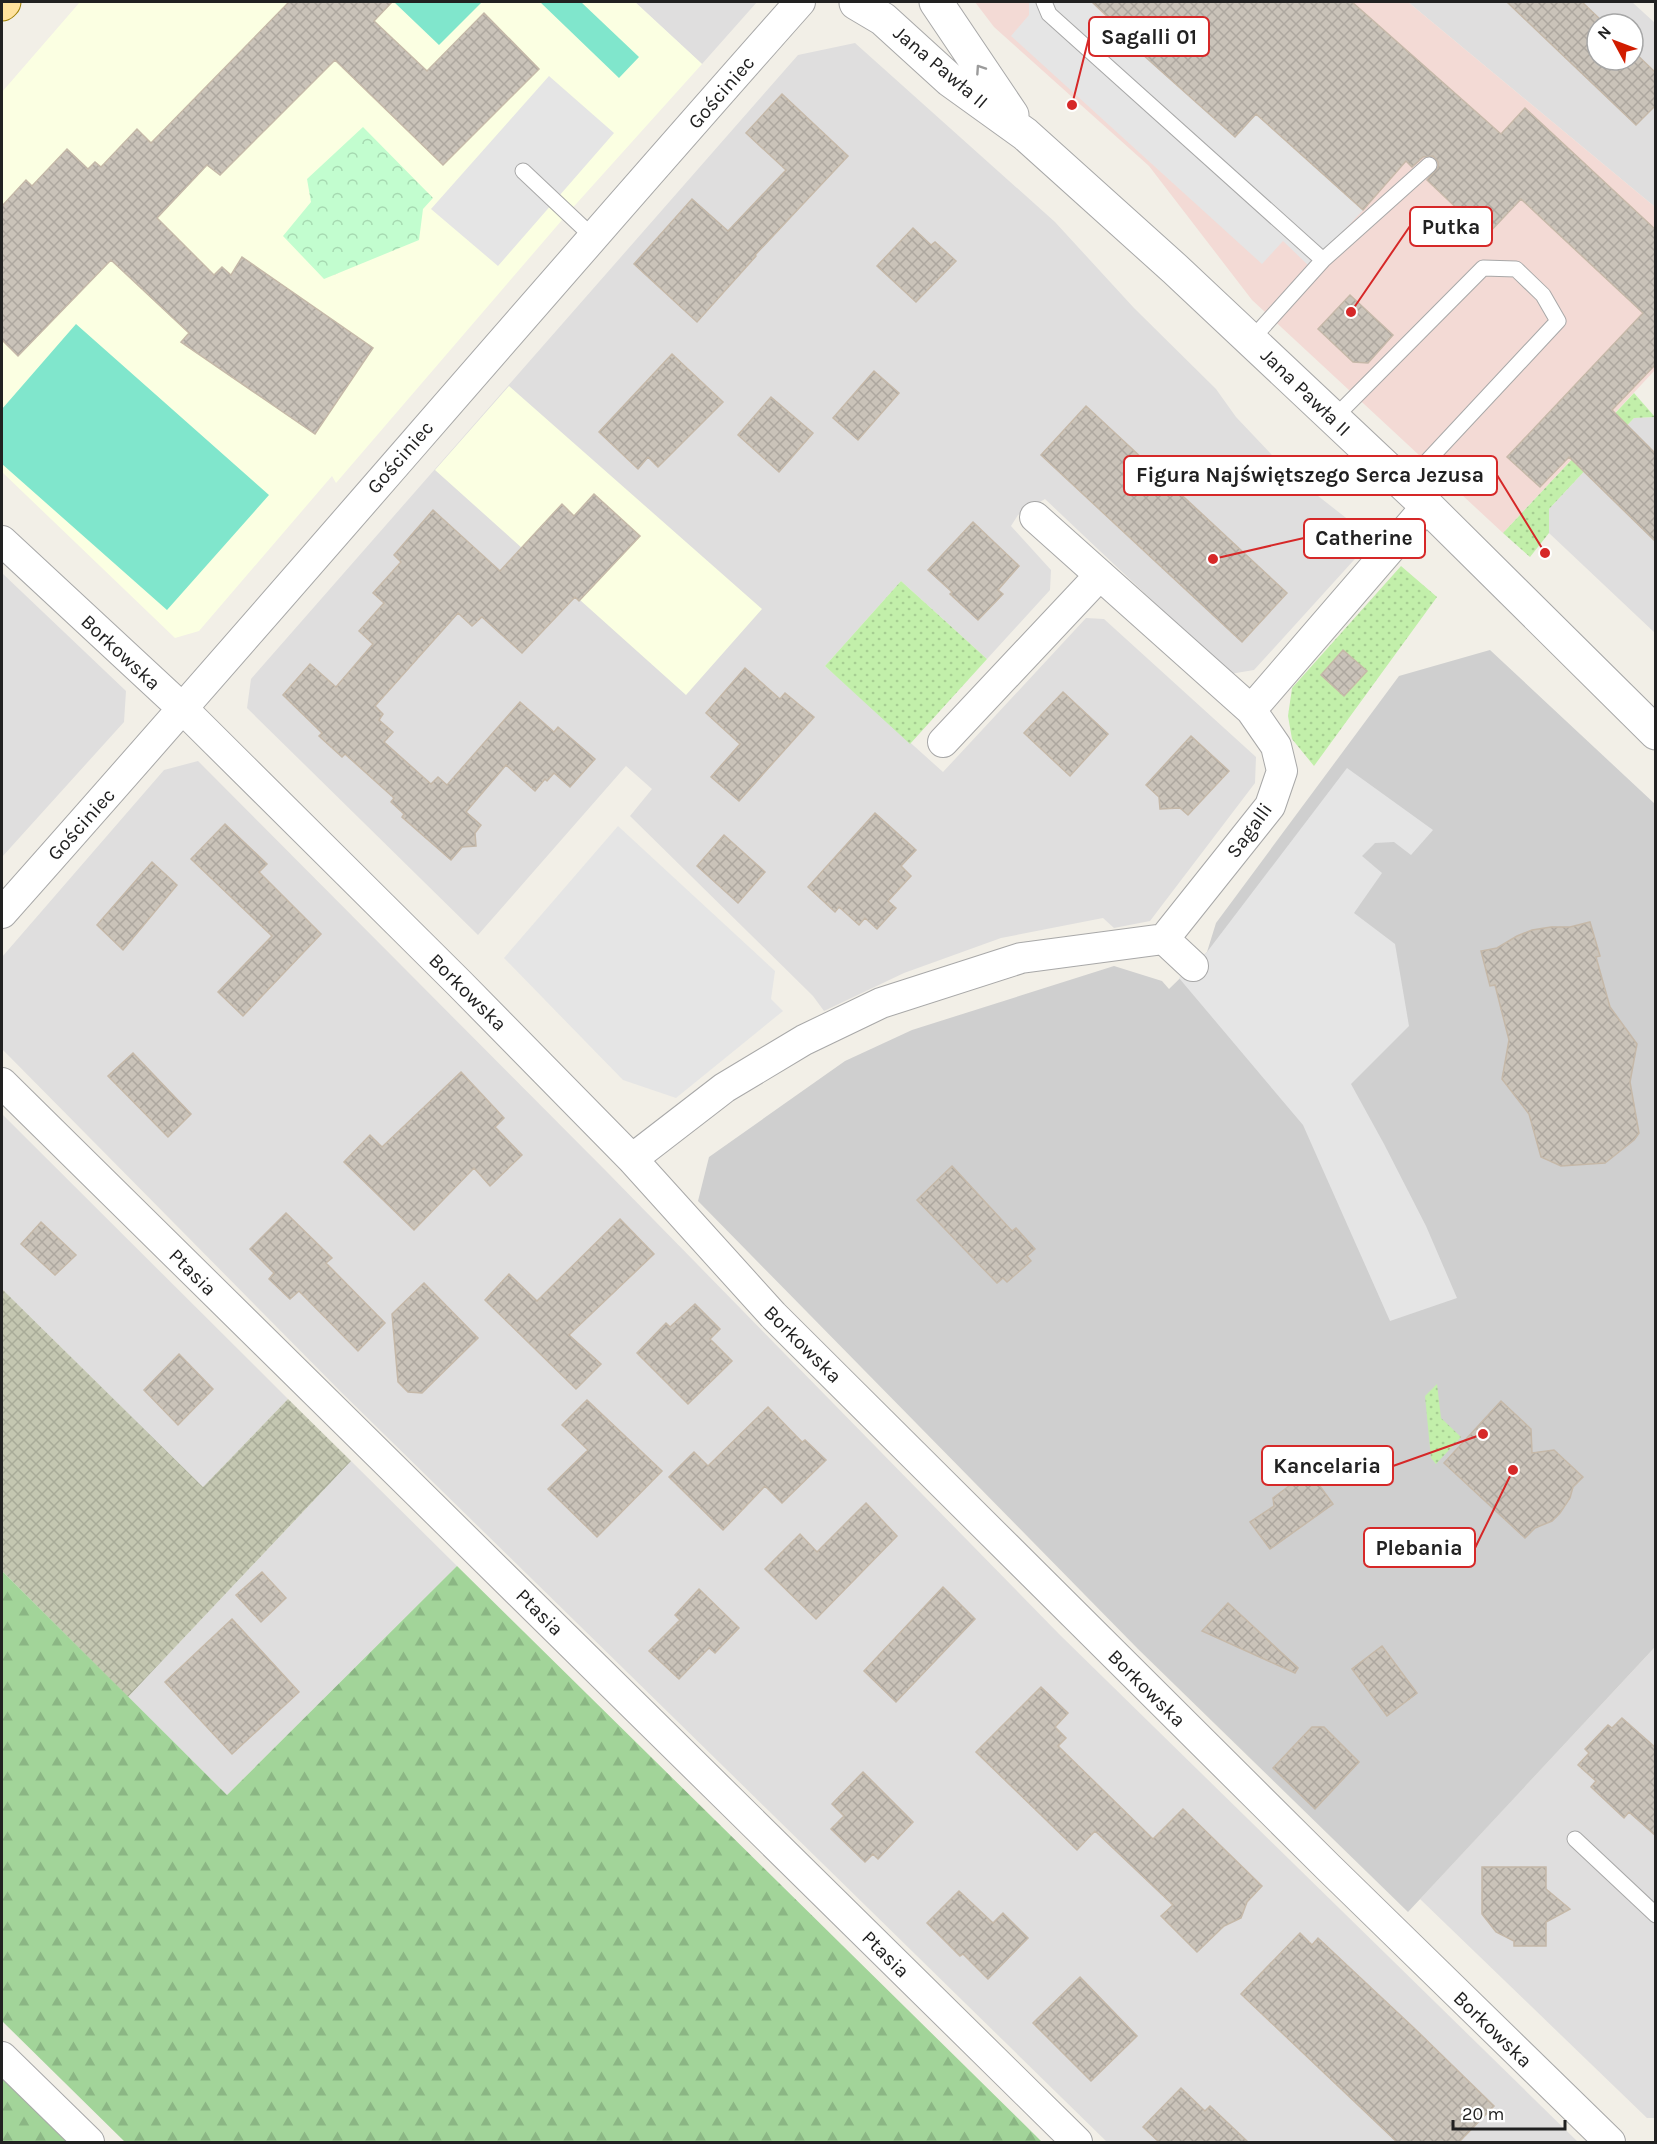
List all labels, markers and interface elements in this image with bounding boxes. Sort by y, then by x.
north arrow [1585,12,1645,72]
callout: Sagalli 01 [1089,17,1209,56]
street label: Jana Pawła II [889,21,993,113]
text: N [1593,22,1615,43]
text: Sagalli 01 [1101,25,1197,49]
street label: Gościniec [683,51,759,134]
one-way arrow [976,64,987,75]
callout: Putka [1410,207,1492,246]
text: Putka [1422,215,1480,239]
street label: Jana Pawła II [1256,344,1355,441]
street label: Gościniec [362,416,438,499]
callout: Figura Najświętszego Serca Jezusa [1124,456,1497,495]
text: Figura Najświętszego Serca Jezusa [1136,463,1484,487]
callout: Catherine [1304,519,1425,558]
text: Catherine [1315,526,1413,550]
street label: Borkowska [76,610,165,695]
street label: Gościniec [43,783,120,865]
street label: Sagalli [1222,798,1277,862]
street label: Borkowska [424,949,511,1036]
street label: Ptasia [164,1244,221,1301]
street label: Borkowska [759,1301,846,1388]
callout: Kancelaria [1262,1446,1393,1485]
text: Kancelaria [1273,1454,1381,1478]
callout: Plebania [1364,1528,1475,1567]
text: Plebania [1375,1536,1463,1560]
street label: Ptasia [511,1584,568,1641]
street label: Borkowska [1103,1645,1190,1732]
street label: Ptasia [857,1926,914,1983]
street label: Borkowska [1449,1986,1537,2072]
scale bar [1453,2093,1566,2131]
text: 20 m [1462,2103,1504,2125]

